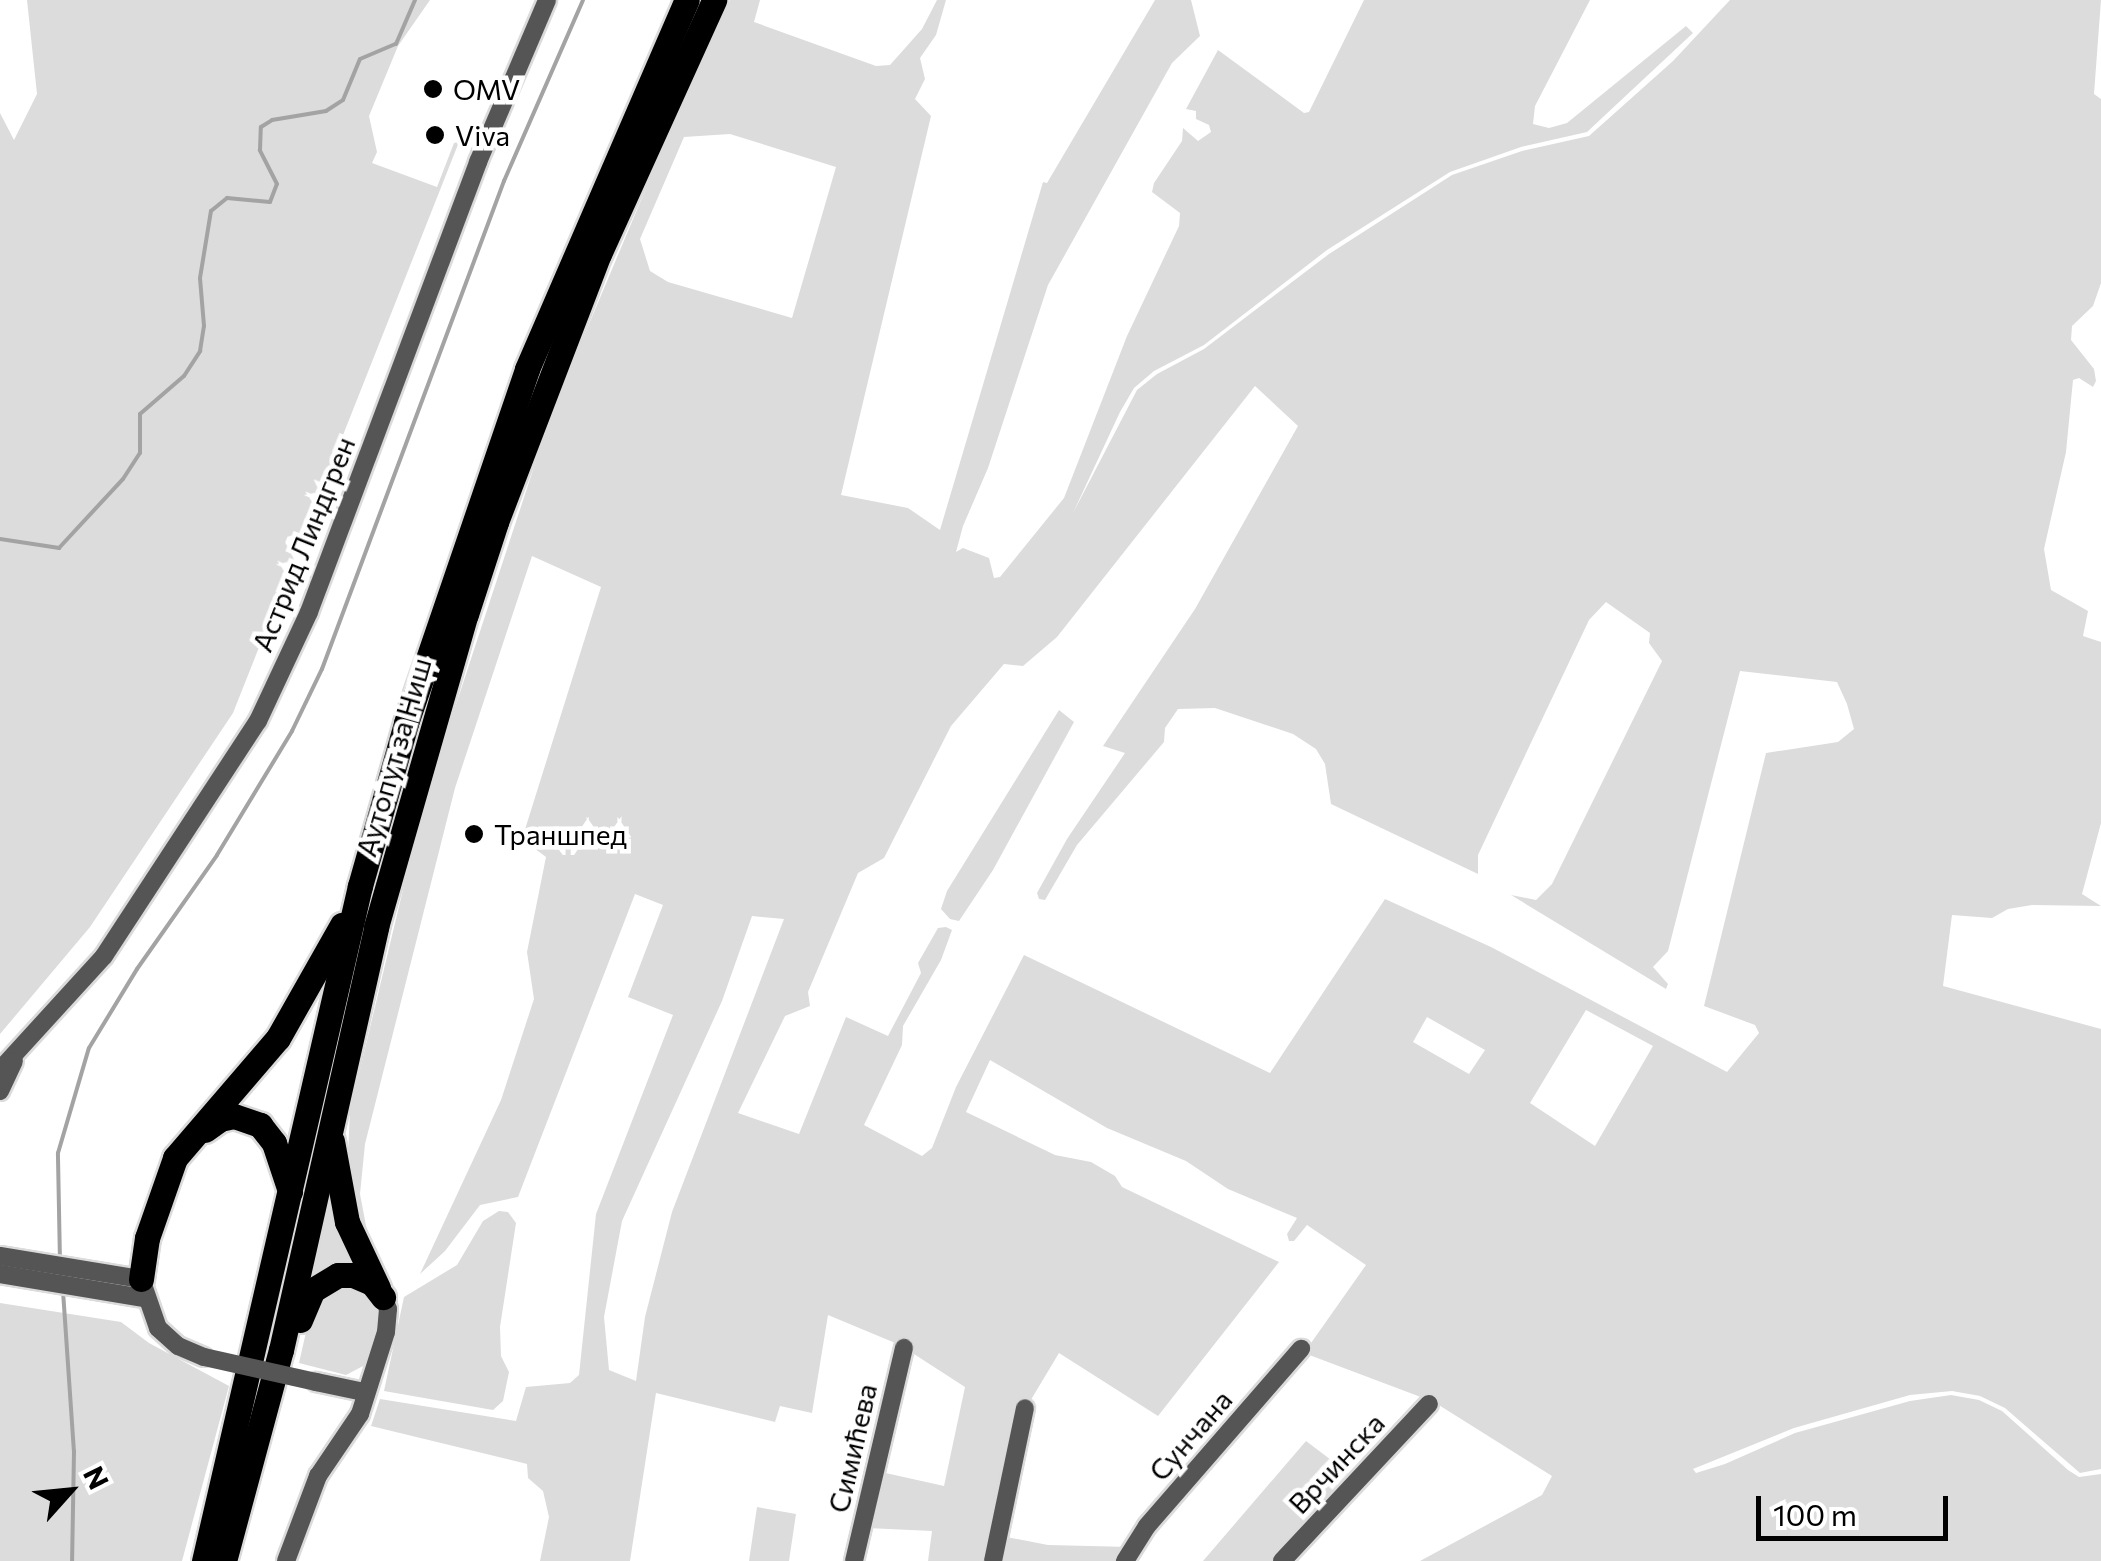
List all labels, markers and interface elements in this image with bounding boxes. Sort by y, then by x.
place label: OMV [453,72,520,106]
marker: OMV [422,78,444,100]
place label: Viva [455,118,510,152]
marker: Viva [424,124,446,146]
street label: Астрид Линдгрен [245,432,361,656]
street label: Аутопут за Ниш [349,654,437,860]
place label: Траншпед [494,817,627,851]
marker: Траншпед [463,823,485,845]
street label: Симићева [821,1380,883,1516]
street label: Сунчана [1142,1383,1238,1487]
street label: Врчинска [1281,1406,1391,1520]
north arrow [20,1441,120,1541]
text: N [77,1460,117,1494]
scale bar [1761,1476,1954,1538]
text: 100 m [1773,1495,1857,1532]

